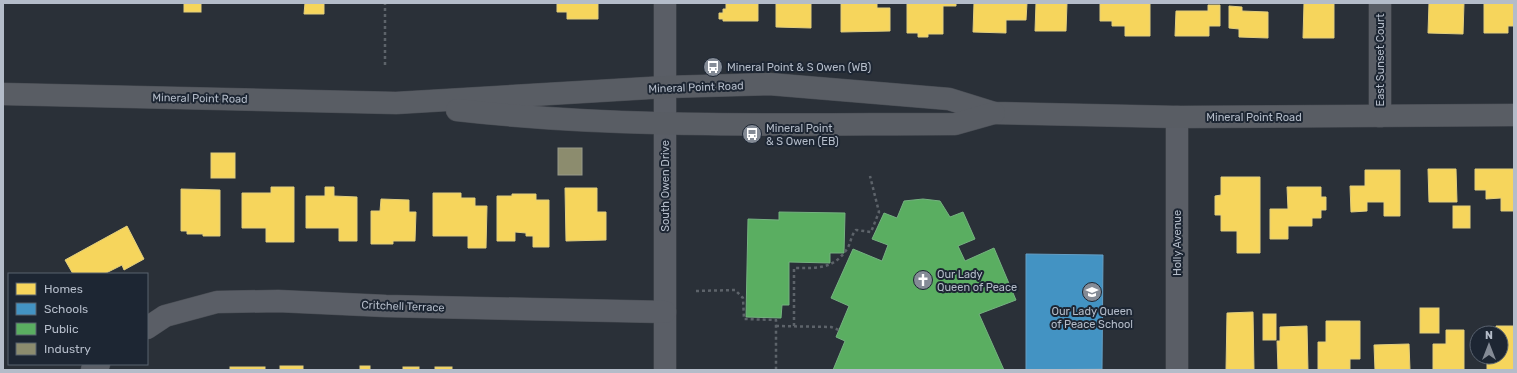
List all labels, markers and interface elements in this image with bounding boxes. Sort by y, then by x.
street label: East Sunset Court [1374,13,1387,106]
bus stop icon: Mineral Point & S Owen (WB) [702,56,724,78]
place label: Mineral Point & S Owen (WB) [727,61,871,74]
street label: Mineral Point Road [648,79,744,96]
street label: Mineral Point Road [152,91,248,106]
street label: Mineral Point Road [1206,111,1302,124]
place label: Mineral Point & S Owen (EB) [766,122,839,148]
bus stop icon: Mineral Point & S Owen (EB) [741,123,763,145]
street label: South Owen Drive [659,140,672,232]
street label: Holly Avenue [1171,210,1184,276]
place label: Our Lady Queen of Peace [937,268,1017,294]
church icon: Our Lady Queen of Peace [912,269,934,291]
legend [8,273,148,365]
school or university icon: Our Lady Queen of Peace School [1081,281,1103,303]
text: Homes [44,282,83,296]
street label: Critchell Terrace [361,299,445,314]
text: Schools [44,302,88,316]
place label: Our Lady Queen of Peace School [1051,305,1133,331]
text: Public [44,322,79,336]
north arrow [1469,325,1509,365]
text: N [1485,329,1493,342]
text: Industry [44,342,91,356]

